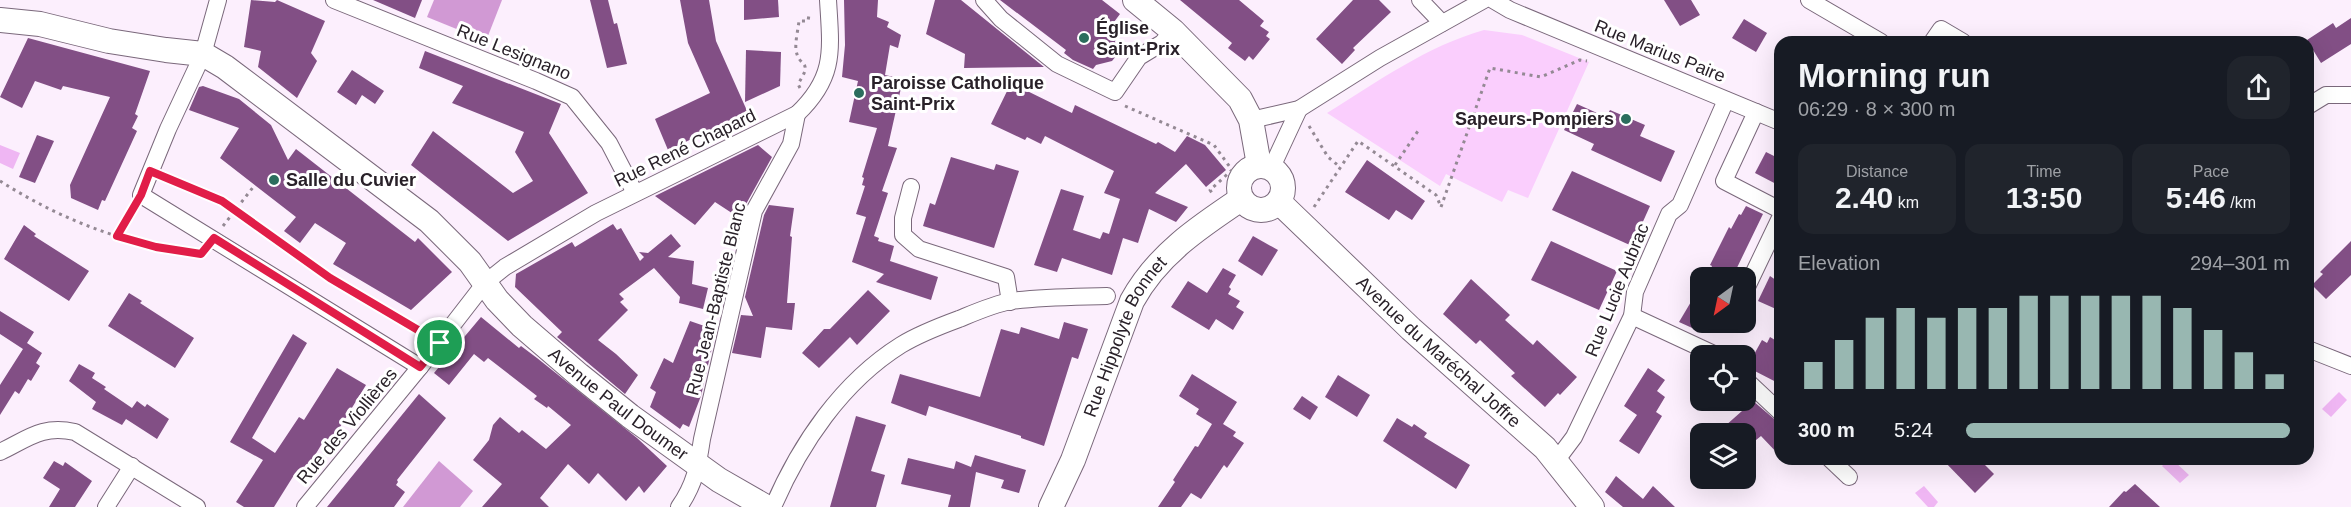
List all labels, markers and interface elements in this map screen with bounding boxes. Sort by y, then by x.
street label: Rue Marius Paire [1592,16,1728,86]
place label: Église Saint-Prix [1096,17,1180,59]
street label: Rue Lesignano [454,20,574,84]
marker: Église Saint-Prix [1077,31,1091,45]
button: share [2227,56,2290,119]
text: Morning run [1798,57,1990,94]
place label: Paroisse Catholique Saint-Prix [871,73,1044,114]
marker: Paroisse Catholique Saint-Prix [852,86,866,100]
text: 06:29 · 8 × 300 m [1798,98,1955,120]
street label: Rue René Chapard [611,105,759,191]
place label: Sapeurs-Pompiers [1455,109,1614,129]
marker: Sapeurs-Pompiers [1619,112,1633,126]
text: Distance [1846,163,1908,180]
text: Time [2027,163,2061,180]
text: Pace [2193,163,2229,180]
place label: Salle du Cuvier [286,170,416,190]
marker: Salle du Cuvier [267,173,281,187]
text: 2.40 [1835,181,1893,214]
text: 13:50 [2006,181,2082,214]
text: 5:46 [2166,181,2226,214]
text: km [1893,194,1919,211]
text: /km [2226,194,2256,211]
street label: Rue Jean-Baptiste Blanc [682,200,750,398]
street label: Rue Lucie Aubrac [1581,220,1653,360]
street label: Rue Hippolyte Bonnet [1080,252,1170,420]
text: Elevation [1798,252,1880,274]
text: 294–301 m [2190,252,2290,274]
north arrow [1690,267,1756,333]
map controls [1690,267,1756,489]
street label: Avenue du Maréchal Joffre [1353,272,1525,432]
pin [414,317,465,368]
icon: arrive [423,326,456,359]
street label: Avenue Paul Doumer [545,344,692,464]
button: locate [1690,345,1756,411]
street label: Rue des Viollières [293,364,401,488]
text: 300 m [1798,419,1855,441]
text: 5:24 [1894,419,1933,441]
button: layers [1690,423,1756,489]

